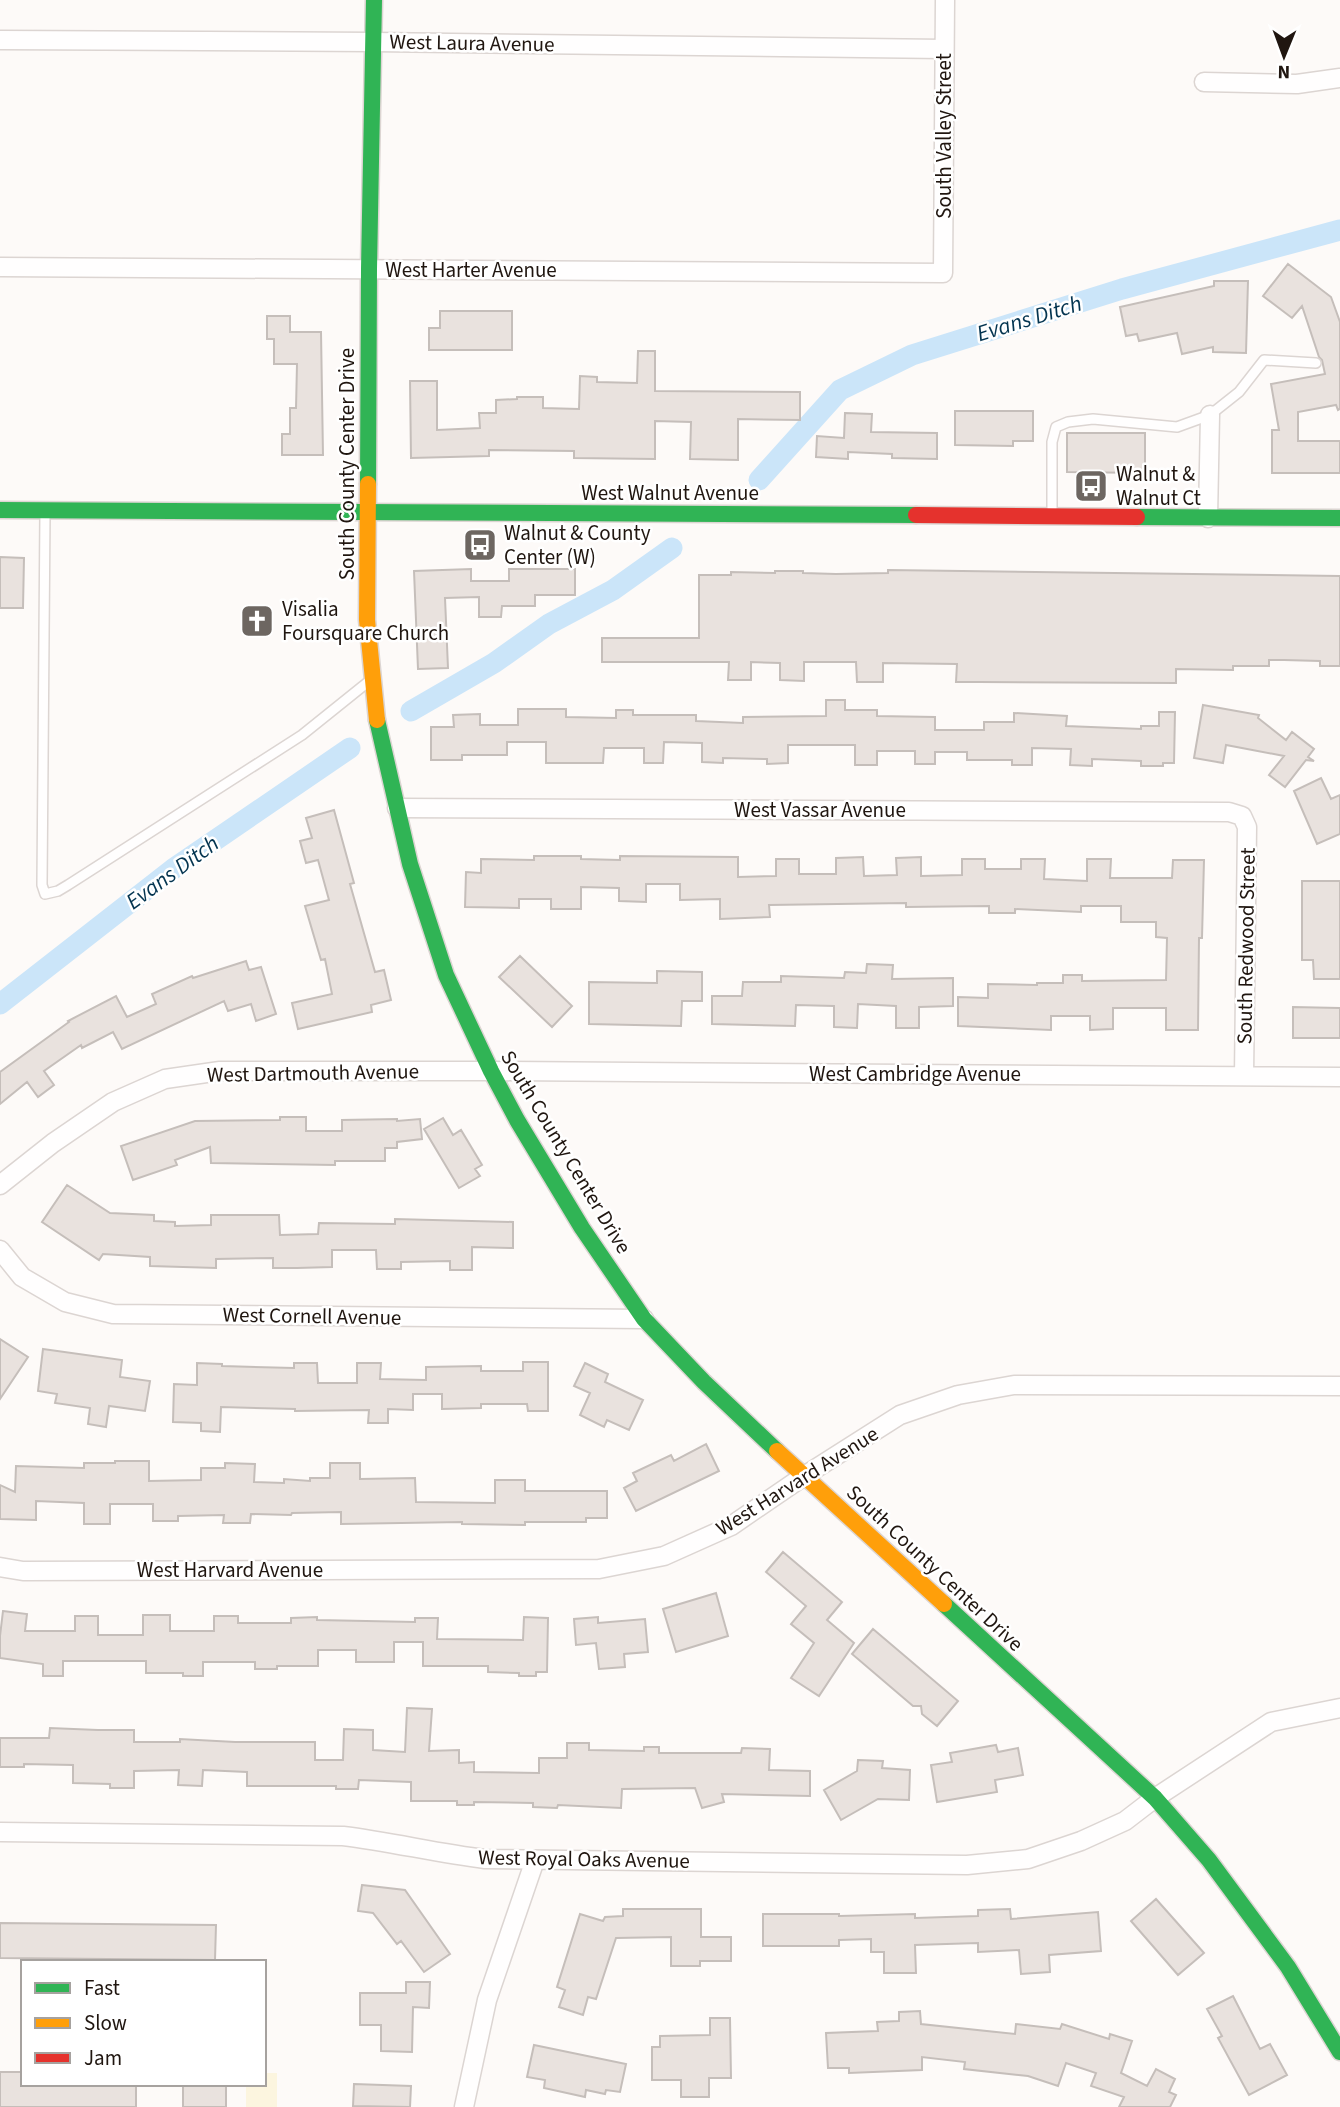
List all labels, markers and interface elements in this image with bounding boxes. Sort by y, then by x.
north arrow [1249,21,1319,91]
street label: West Laura Avenue [389,27,555,59]
street label: South Valley Street [929,53,959,219]
text: N [1277,58,1290,85]
street label: West Harter Avenue [385,255,557,285]
water label: Evans Ditch [973,287,1086,350]
street label: South County Center Drive [332,348,362,580]
place label: Walnut & Walnut Ct [1116,459,1201,513]
bus stop icon: Walnut & Walnut Ct [1072,467,1110,505]
street label: West Walnut Avenue [581,478,759,508]
place label: Walnut & County Center (W) [504,518,651,572]
bus stop icon: Walnut & County Center (W) [461,526,499,564]
place label: Visalia Foursquare Church [282,594,449,648]
church icon: Visalia Foursquare Church [238,602,276,640]
street label: West Vassar Avenue [734,795,906,825]
water label: Evans Ditch [119,827,226,918]
street label: South Redwood Street [1229,847,1263,1045]
street label: South County Center Drive [493,1045,639,1259]
street label: West Dartmouth Avenue [207,1056,419,1090]
street label: West Cambridge Avenue [809,1059,1021,1089]
street label: West Cornell Avenue [222,1299,402,1333]
street label: West Harvard Avenue [710,1419,884,1543]
street label: South County Center Drive [840,1478,1030,1658]
street label: West Harvard Avenue [137,1555,323,1585]
street label: West Royal Oaks Avenue [478,1842,690,1876]
legend [21,1960,266,2086]
text: Fast [84,1973,120,2003]
text: Slow [84,2008,127,2038]
text: Jam [84,2043,122,2073]

